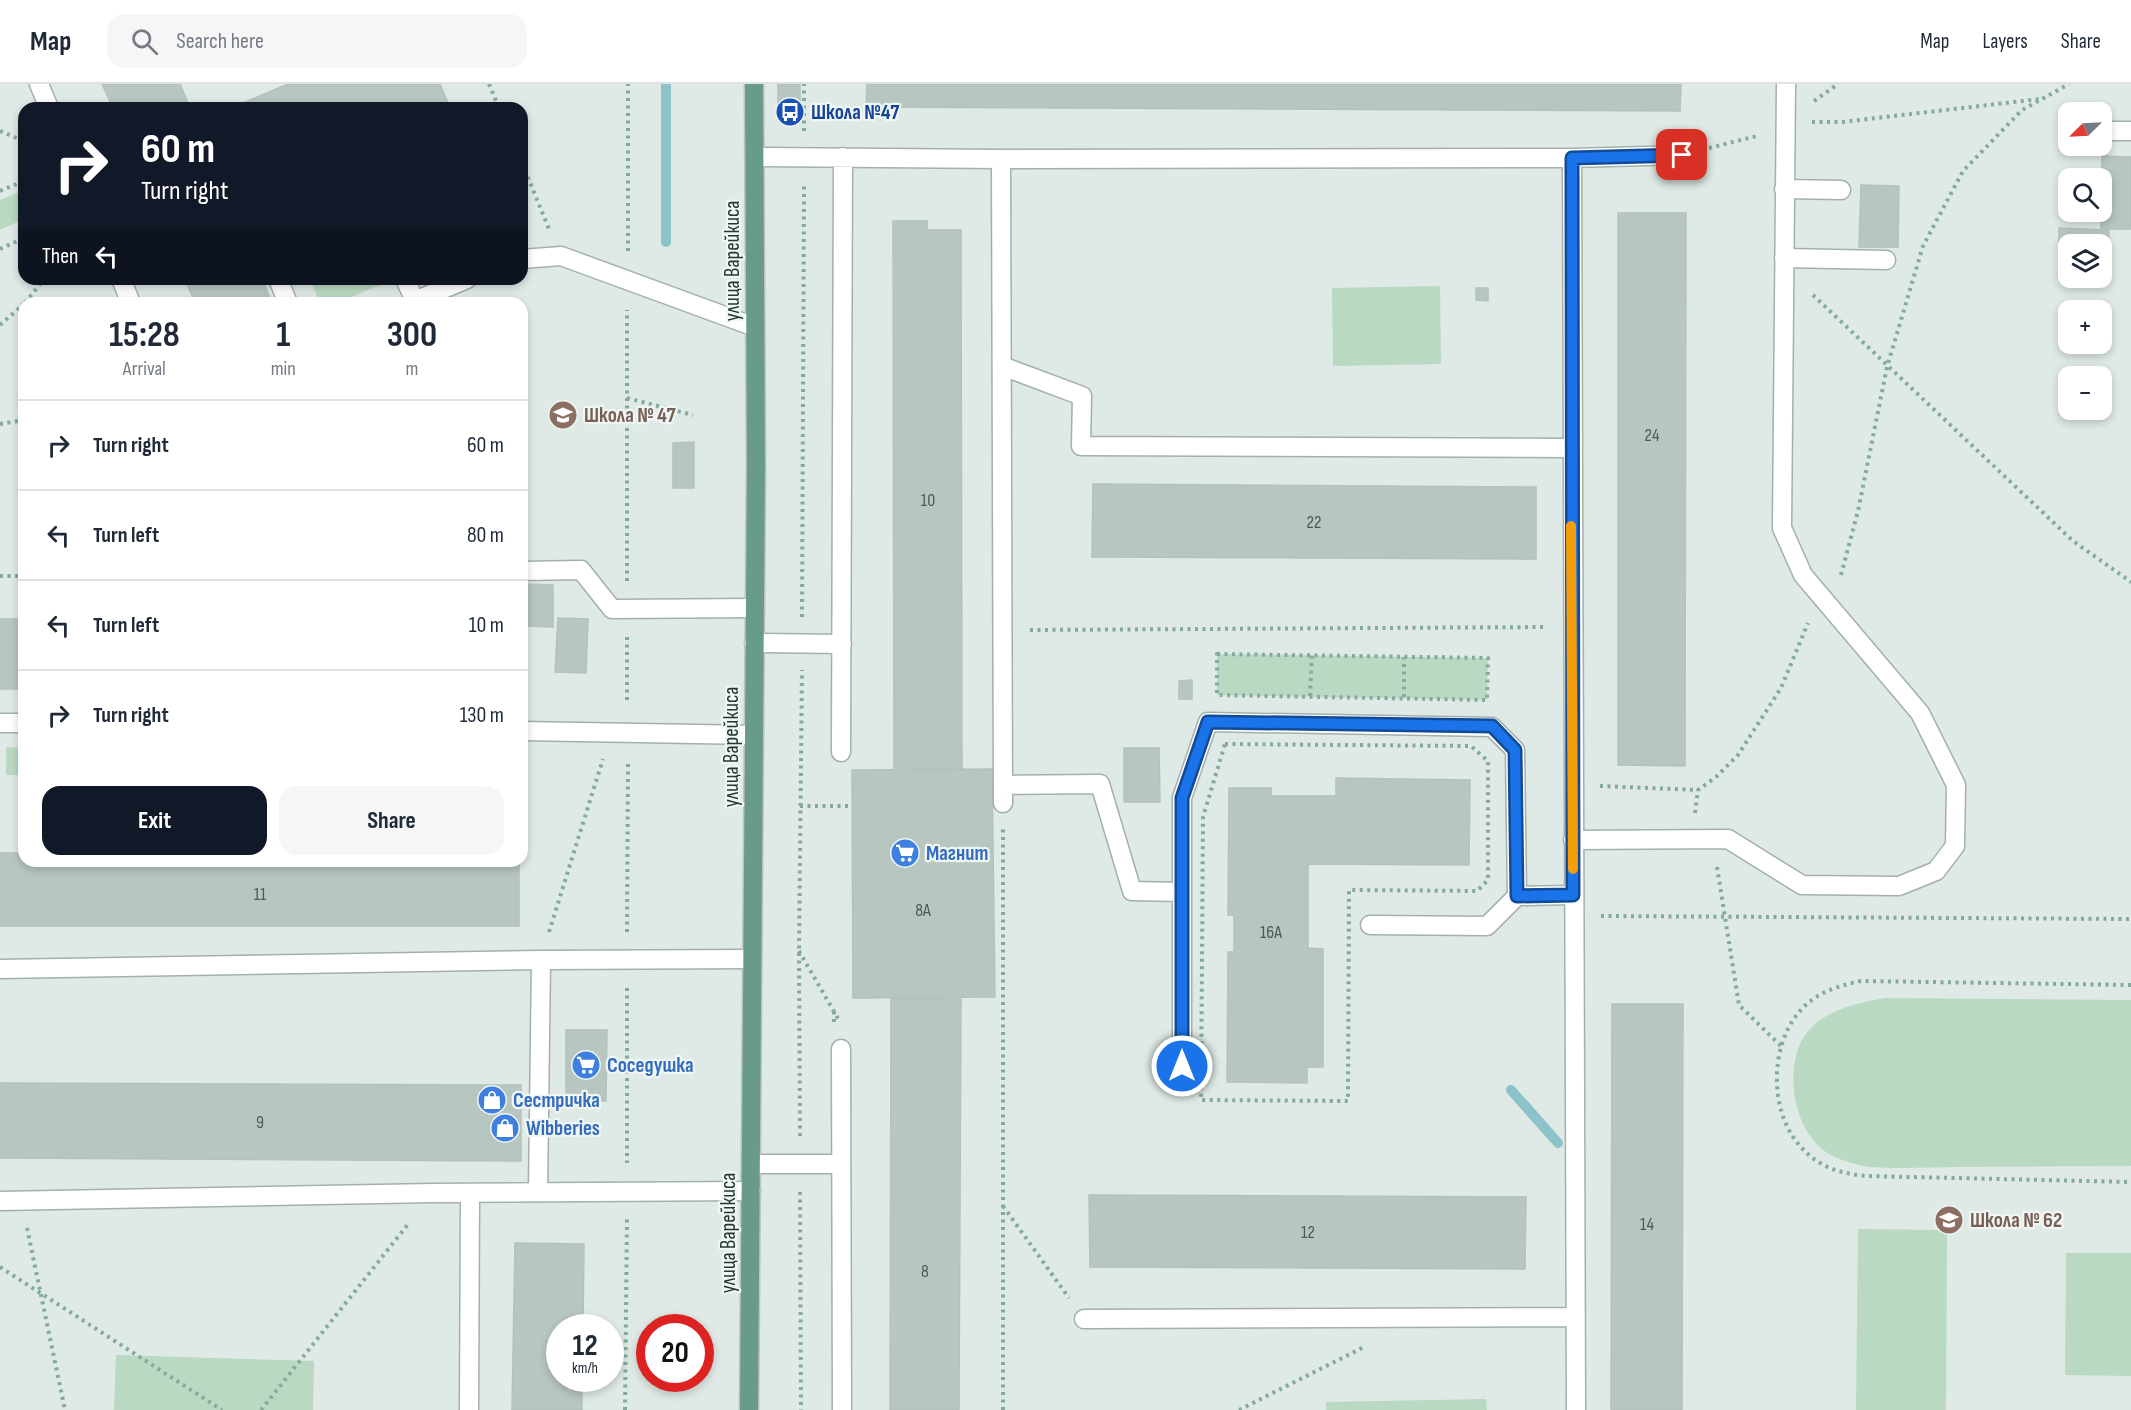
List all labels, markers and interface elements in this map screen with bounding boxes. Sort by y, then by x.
search box [107,14,527,68]
text: Map [30,25,71,58]
icon: search [128,25,161,58]
text: Search here [176,28,264,55]
text: Map [1920,29,1949,54]
text: Layers [1982,29,2028,54]
text: Share [2061,29,2101,54]
bus stop icon: Школа №47 [774,96,806,128]
place label: Школа №47 [811,100,900,125]
north arrow [2058,102,2112,156]
map controls [2058,102,2112,420]
text: 60 m [141,124,215,175]
icon: right [42,126,120,204]
pin [1656,129,1707,180]
icon: arrive [1665,138,1698,171]
button: search [2058,168,2112,222]
text: Turn right [141,175,228,207]
street label: улица Варейкиса [720,201,745,321]
button: layers [2058,234,2112,288]
icon: left [90,240,123,273]
text: Then [42,243,78,270]
button: + [2058,300,2112,354]
text: 15:28 [109,314,180,357]
text: 1 [276,314,290,357]
text: 300 [387,314,437,357]
text: Arrival [123,357,166,381]
text: min [271,357,296,381]
text: m [405,357,418,381]
button: − [2058,366,2112,420]
school or university icon: Школа № 47 [547,399,579,431]
place label: Школа № 47 [584,403,677,428]
house number: 24 [1645,425,1660,446]
icon: right [42,429,75,462]
text: Turn right [93,432,169,459]
text: 60 m [467,432,504,459]
house number: 10 [921,490,935,511]
house number: 22 [1307,512,1321,533]
icon: left [42,519,75,552]
text: Turn left [93,522,159,549]
text: 80 m [467,522,504,549]
icon: left [42,609,75,642]
text: Turn left [93,612,159,639]
text: 10 m [469,612,504,639]
street label: улица Варейкиса [719,687,744,807]
icon: right [42,699,75,732]
text: Turn right [93,702,169,729]
text: 130 m [460,702,504,729]
button: Exit [42,786,267,855]
button: Share [279,786,504,855]
supermarket icon: Магнит [889,837,921,869]
place label: Магнит [926,841,988,866]
house number: 11 [254,884,267,905]
house number: 8А [915,900,931,921]
house number: 16А [1260,922,1282,943]
position arrow [1150,1034,1214,1098]
supermarket icon: Соседушка [570,1049,602,1081]
place label: Соседушка [607,1053,694,1078]
shop icon: Сестричка [476,1084,508,1116]
place label: Сестричка [513,1088,600,1113]
house number: 9 [256,1112,264,1133]
shop icon: Wibberies [489,1112,521,1144]
place label: Wibberies [526,1116,600,1141]
street label: улица Варейкиса [716,1173,741,1293]
school or university icon: Школа № 62 [1933,1204,1965,1236]
place label: Школа № 62 [1970,1208,2062,1233]
house number: 14 [1640,1214,1654,1235]
house number: 12 [1301,1222,1315,1243]
house number: 8 [921,1261,929,1282]
speed limit sign: 20 [636,1314,714,1392]
text: 12 [572,1328,598,1364]
text: km/h [572,1359,598,1378]

